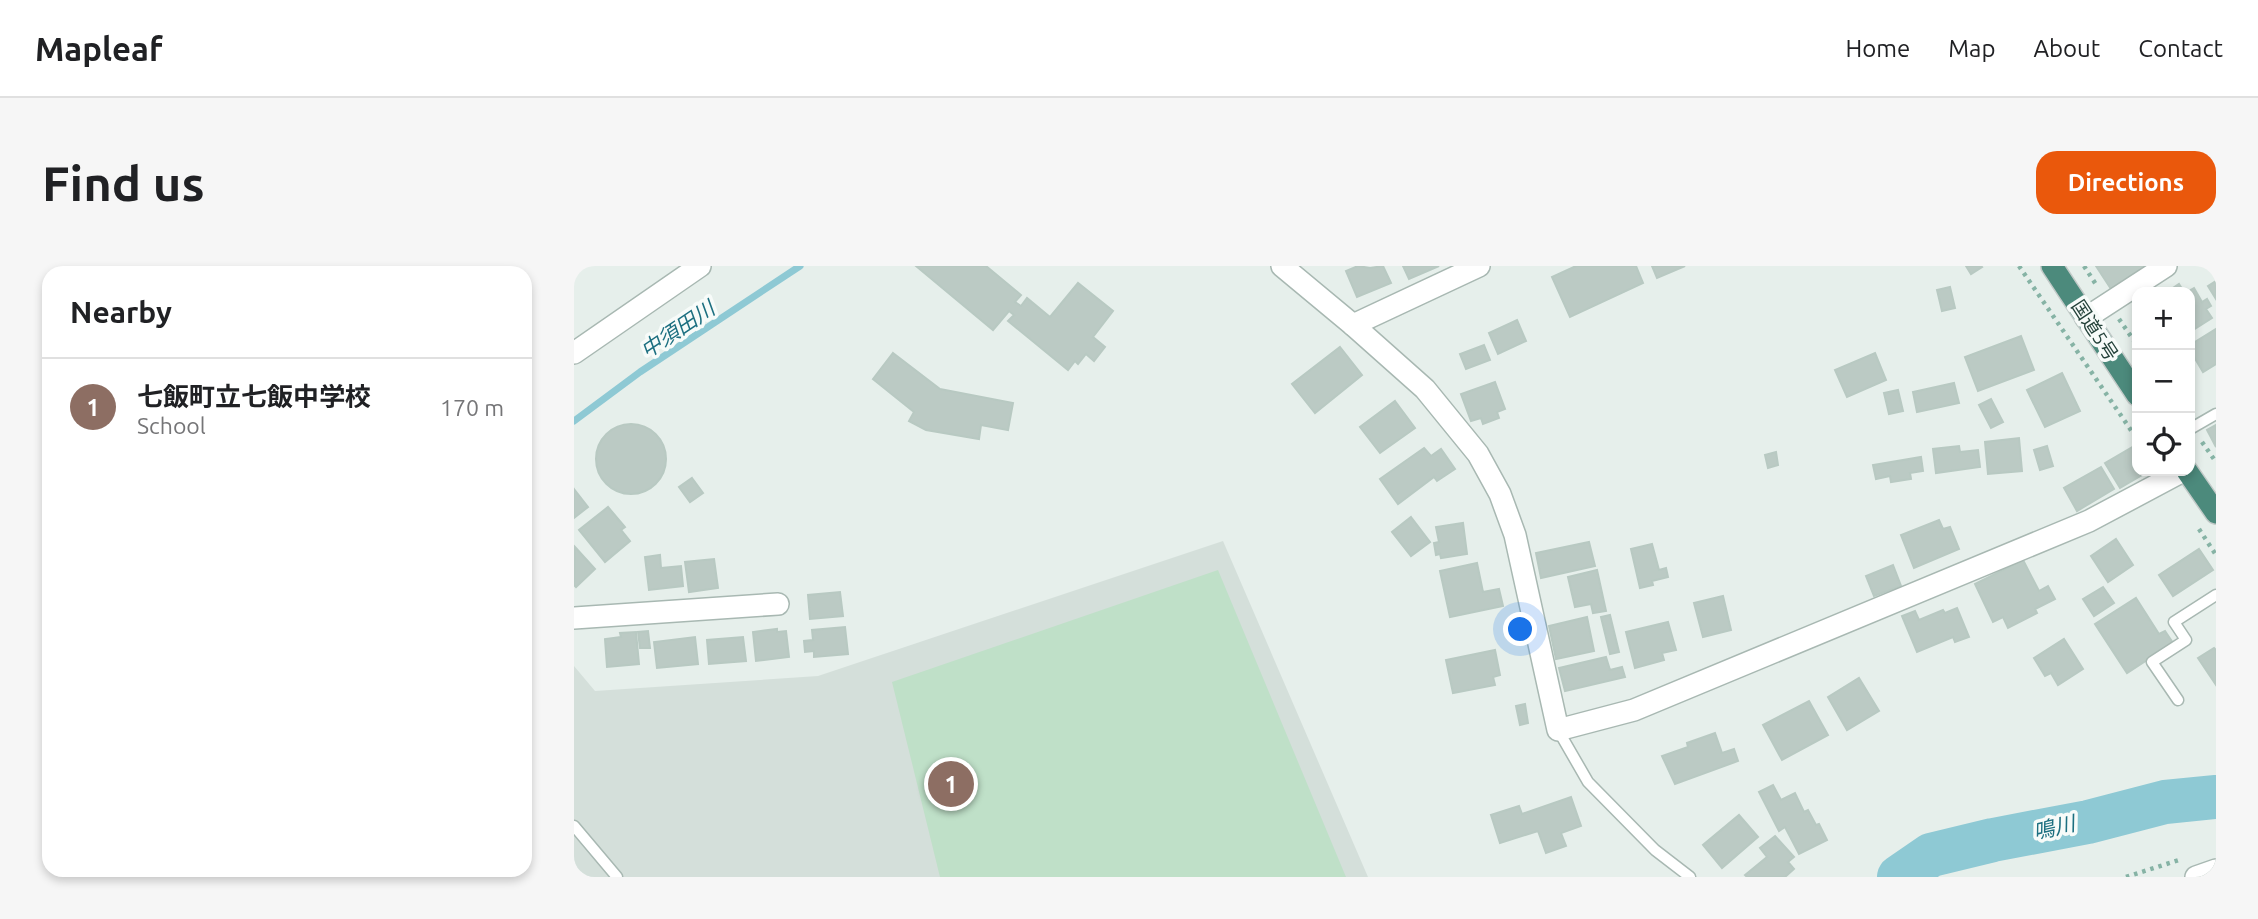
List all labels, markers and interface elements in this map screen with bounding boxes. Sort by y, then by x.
text: Mapleaf [35,30,163,67]
text: Home [1845,35,1910,62]
text: Map [1948,35,1995,62]
text: About [2033,35,2100,62]
text: Contact [2138,35,2223,62]
button: Directions [2036,151,2216,214]
text: Find us [42,155,205,210]
map controls [2132,287,2195,476]
button: + [2132,287,2195,350]
water label: 中須田川 [635,294,720,362]
text: Nearby [70,295,172,329]
street label: 国道5号 [2067,296,2123,364]
button: − [2132,350,2195,413]
text: 七飯町立七飯中学校 [137,382,371,411]
text: 1 [87,395,99,420]
text: 170 m [440,395,504,420]
text: School [137,413,206,438]
button: locate [2132,413,2195,476]
your location [1503,612,1537,646]
pin: 1 [928,758,974,810]
water label: 鳴川 [2031,810,2079,843]

